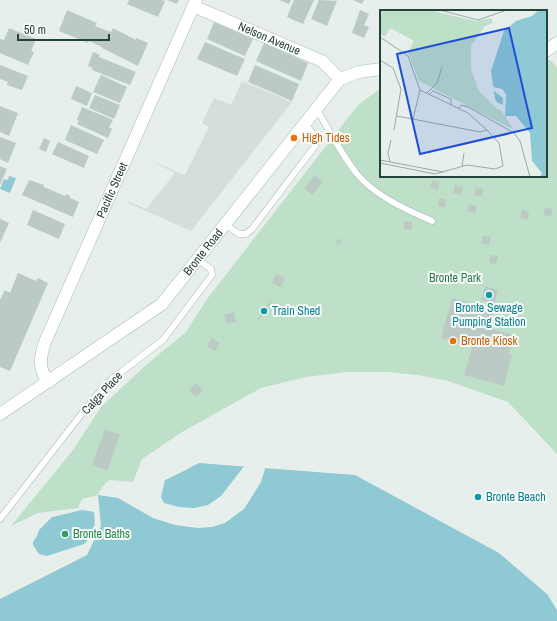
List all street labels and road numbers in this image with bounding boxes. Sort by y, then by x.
street label: Nelson Avenue [236,18,303,59]
street label: Pacific Street [93,160,131,221]
street label: Bronte Road [180,225,227,279]
street label: Calga Place [78,368,126,418]

